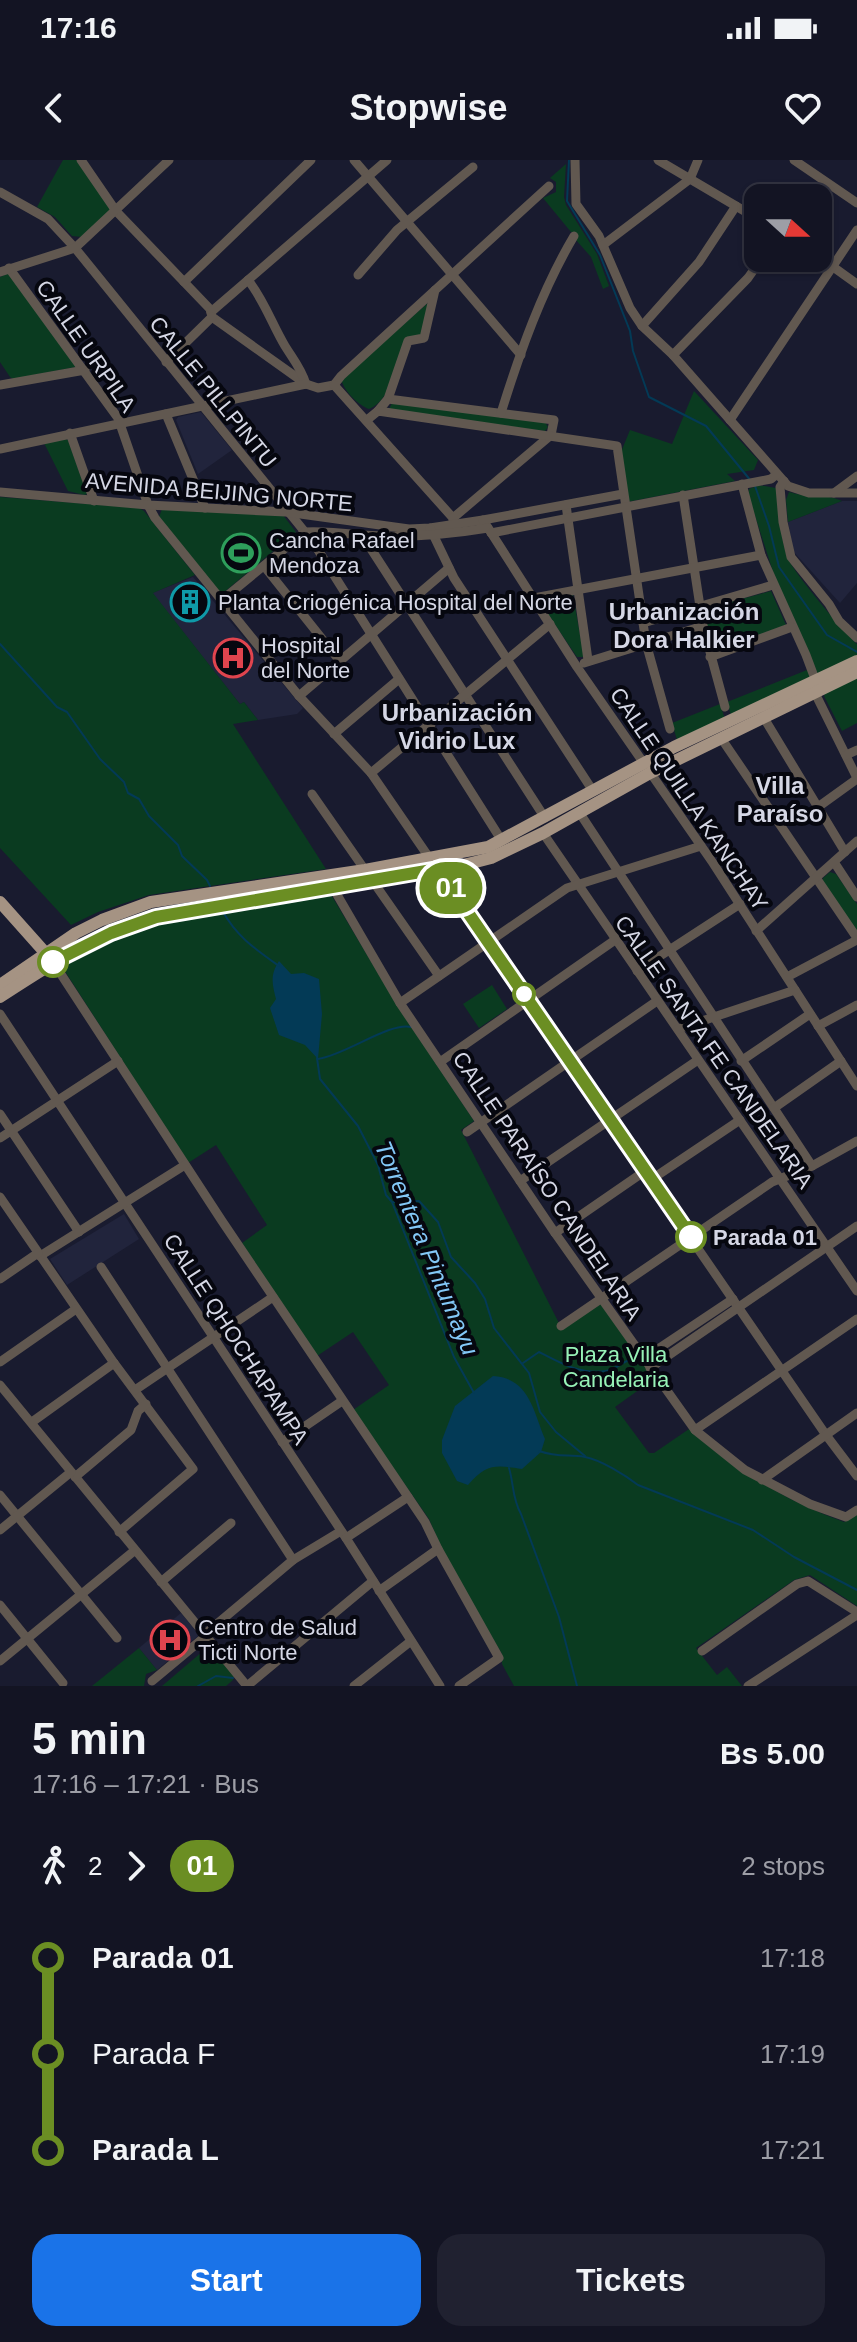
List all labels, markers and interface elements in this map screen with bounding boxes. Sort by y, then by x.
text: 17:16 [40,11,117,44]
icon: back [32,86,76,130]
icon: heart [781,86,825,130]
text: Stopwise [349,87,508,128]
north arrow [744,184,832,272]
map controls [744,184,832,272]
street label: CALLE URPILA [31,275,141,417]
street label: CALLE PILLPINTU [144,311,282,473]
street label: AVENIDA BEIJING NORTE [84,468,354,516]
place label: Cancha Rafael Mendoza [269,528,415,578]
sports icon: Cancha Rafael Mendoza [220,532,262,574]
building icon: Planta Criogénica Hospital del Norte [169,581,211,623]
place label: Planta Criogénica Hospital del Norte [218,590,573,615]
district label: Urbanización Dora Halkier [609,598,759,653]
place label: Hospital del Norte [261,633,350,683]
hospital icon: Hospital del Norte [212,637,254,679]
street label: CALLE QUILLA KANCHAY [605,683,773,916]
district label: Urbanización Vidrio Lux [382,699,532,754]
district label: Villa Paraíso [737,772,823,827]
line badge: 01 [415,862,487,914]
text: 01 [435,872,467,903]
street label: CALLE SANTA FE CANDELARIA [610,911,818,1193]
unlabelled marker [38,947,68,977]
unlabelled marker [513,983,535,1005]
street label: CALLE PARAÍSO CANDELARIA [448,1047,647,1325]
water label: Torrentera Pintumayu [370,1137,484,1359]
marker: Parada 01 [676,1222,706,1252]
place label: Parada 01 [713,1225,817,1250]
street label: CALLE QHOCHAPAMPA [158,1229,314,1449]
park label: Plaza Villa Candelaria [563,1342,670,1392]
place label: Centro de Salud Ticti Norte [198,1615,357,1665]
hospital icon: Centro de Salud Ticti Norte [149,1619,191,1661]
text: 5 min [32,1714,147,1763]
text: Bs 5.00 [720,1737,825,1770]
text: 17:16 – 17:21 · Bus [32,1769,259,1799]
icon: walk [32,1844,76,1888]
icon: forward [114,1844,158,1888]
text: 01 [186,1850,218,1881]
text: 2 [88,1851,102,1881]
text: 2 stops [741,1851,825,1881]
text: Parada 01 [92,1941,234,1974]
text: 17:18 [760,1943,825,1973]
text: Parada F [92,2037,215,2070]
text: 17:19 [760,2039,825,2069]
text: Parada L [92,2133,219,2166]
text: 17:21 [760,2135,825,2165]
button: Start [32,2234,421,2326]
button: Tickets [437,2234,825,2326]

